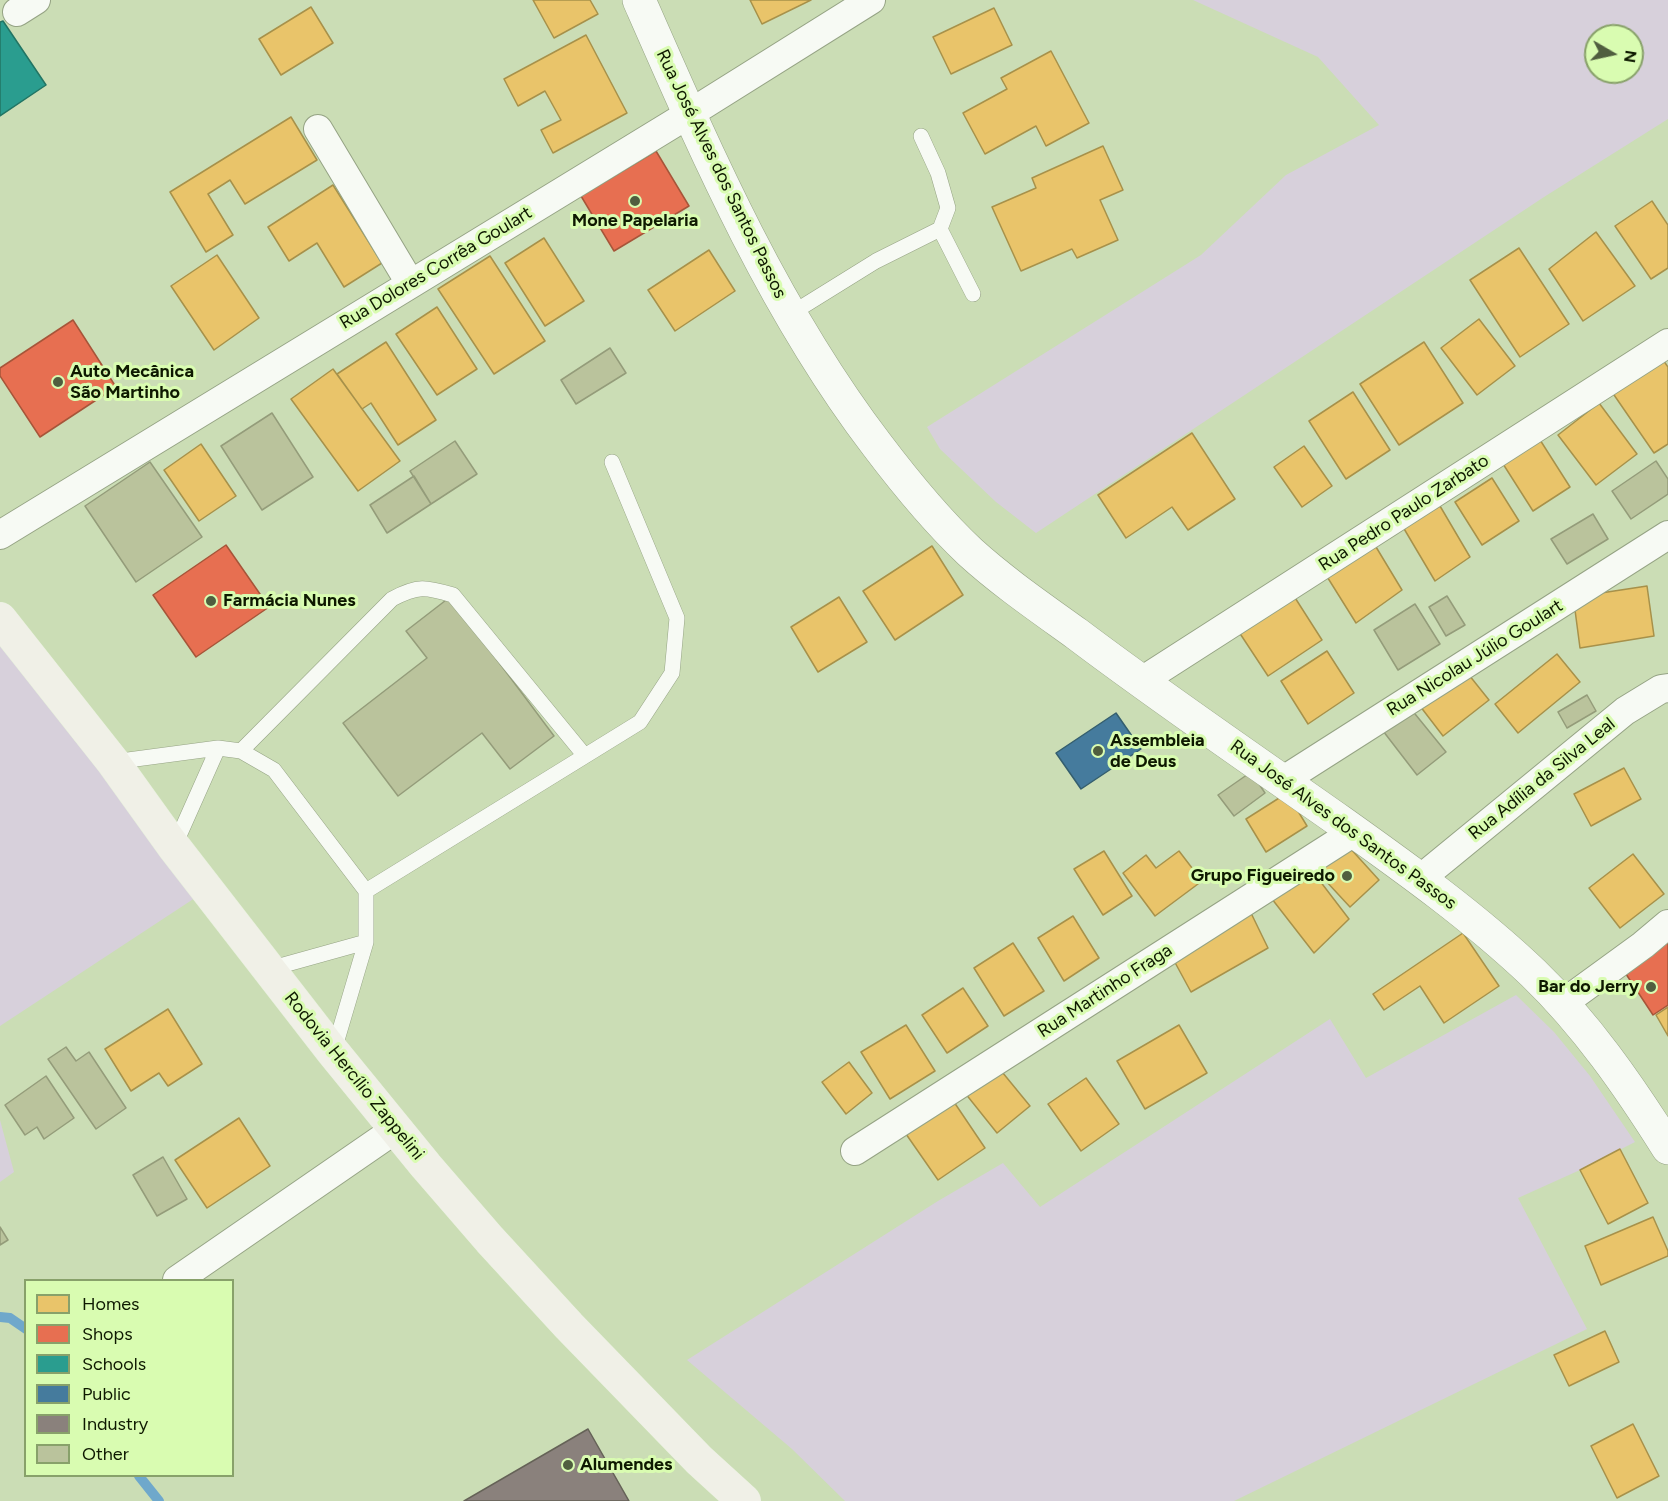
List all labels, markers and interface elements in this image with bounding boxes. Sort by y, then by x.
north arrow [1584,24,1644,84]
street label: Rua José Alves dos Santos Passos [651,46,791,302]
text: N [1620,49,1641,64]
marker: Mone Papelaria [628,194,642,208]
street label: Rua Dolores Corrêa Goulart [336,202,536,334]
place label: Mone Papelaria [572,210,698,232]
place label: Auto Mecânica São Martinho [70,361,194,404]
marker: Auto Mecânica São Martinho [51,375,65,389]
street label: Rua Pedro Paulo Zarbato [1315,450,1493,576]
place label: Farmácia Nunes [223,590,356,612]
marker: Farmácia Nunes [204,594,218,608]
street label: Rua Nicolau Júlio Goulart [1383,595,1567,721]
street label: Rua Adília da Silva Leal [1465,713,1619,845]
place label: Assembleia de Deus [1110,730,1205,772]
street label: Rua José Alves dos Santos Passos [1226,736,1460,914]
marker: Assembleia de Deus [1091,744,1105,758]
place label: Grupo Figueiredo [1191,865,1335,887]
marker: Grupo Figueiredo [1340,869,1354,883]
street label: Rua Martinho Fraga [1034,939,1176,1043]
place label: Bar do Jerry [1538,976,1639,998]
marker: Bar do Jerry [1644,980,1658,994]
street label: Rodovia Hercílio Zappelini [279,988,429,1164]
legend [24,1279,234,1477]
text: Homes [82,1293,140,1315]
text: Shops [82,1323,133,1345]
text: Schools [82,1353,146,1375]
text: Public [82,1383,131,1405]
text: Industry [82,1413,148,1435]
text: Other [82,1443,129,1465]
place label: Alumendes [580,1454,672,1476]
marker: Alumendes [561,1458,575,1472]

